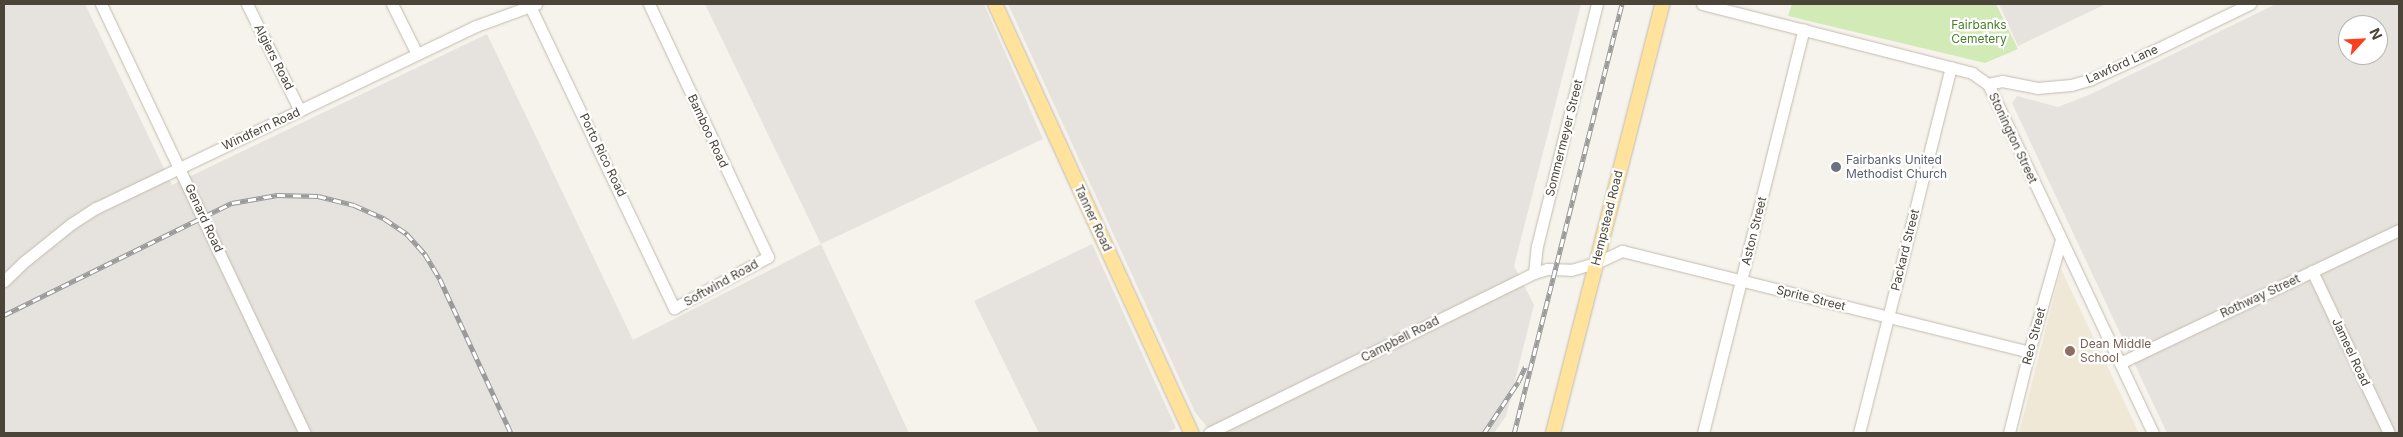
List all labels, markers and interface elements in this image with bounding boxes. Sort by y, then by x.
north arrow [2338,15,2388,65]
park label: Fairbanks Cemetery [1951,18,2007,46]
street label: Algiers Road [251,22,297,92]
text: N [2366,25,2386,42]
street label: Lawford Lane [2084,42,2160,86]
street label: Sommermeyer Street [1542,78,1586,198]
street label: Stonington Street [1986,90,2040,186]
street label: Bamboo Road [685,92,731,170]
street label: Windfern Road [220,105,302,153]
street label: Porto Rico Road [577,111,629,199]
place label: Fairbanks United Methodist Church [1846,153,1947,181]
marker: Fairbanks United Methodist Church [1830,161,1842,173]
street label: Hempstead Road [1588,169,1626,267]
street label: Genard Road [182,182,226,254]
street label: Tanner Road [1071,183,1115,253]
street label: Aston Street [1739,195,1769,267]
street label: Packard Street [1888,208,1922,292]
street label: Softwind Road [681,257,761,309]
street label: Rothway Street [2218,271,2302,321]
street label: Sprite Street [1775,282,1847,314]
street label: Reo Street [2019,306,2049,366]
street label: Campbell Road [1358,313,1442,365]
street label: Jameel Road [2329,316,2373,388]
place label: Dean Middle School [2080,337,2151,365]
marker: Dean Middle School [2064,345,2076,357]

